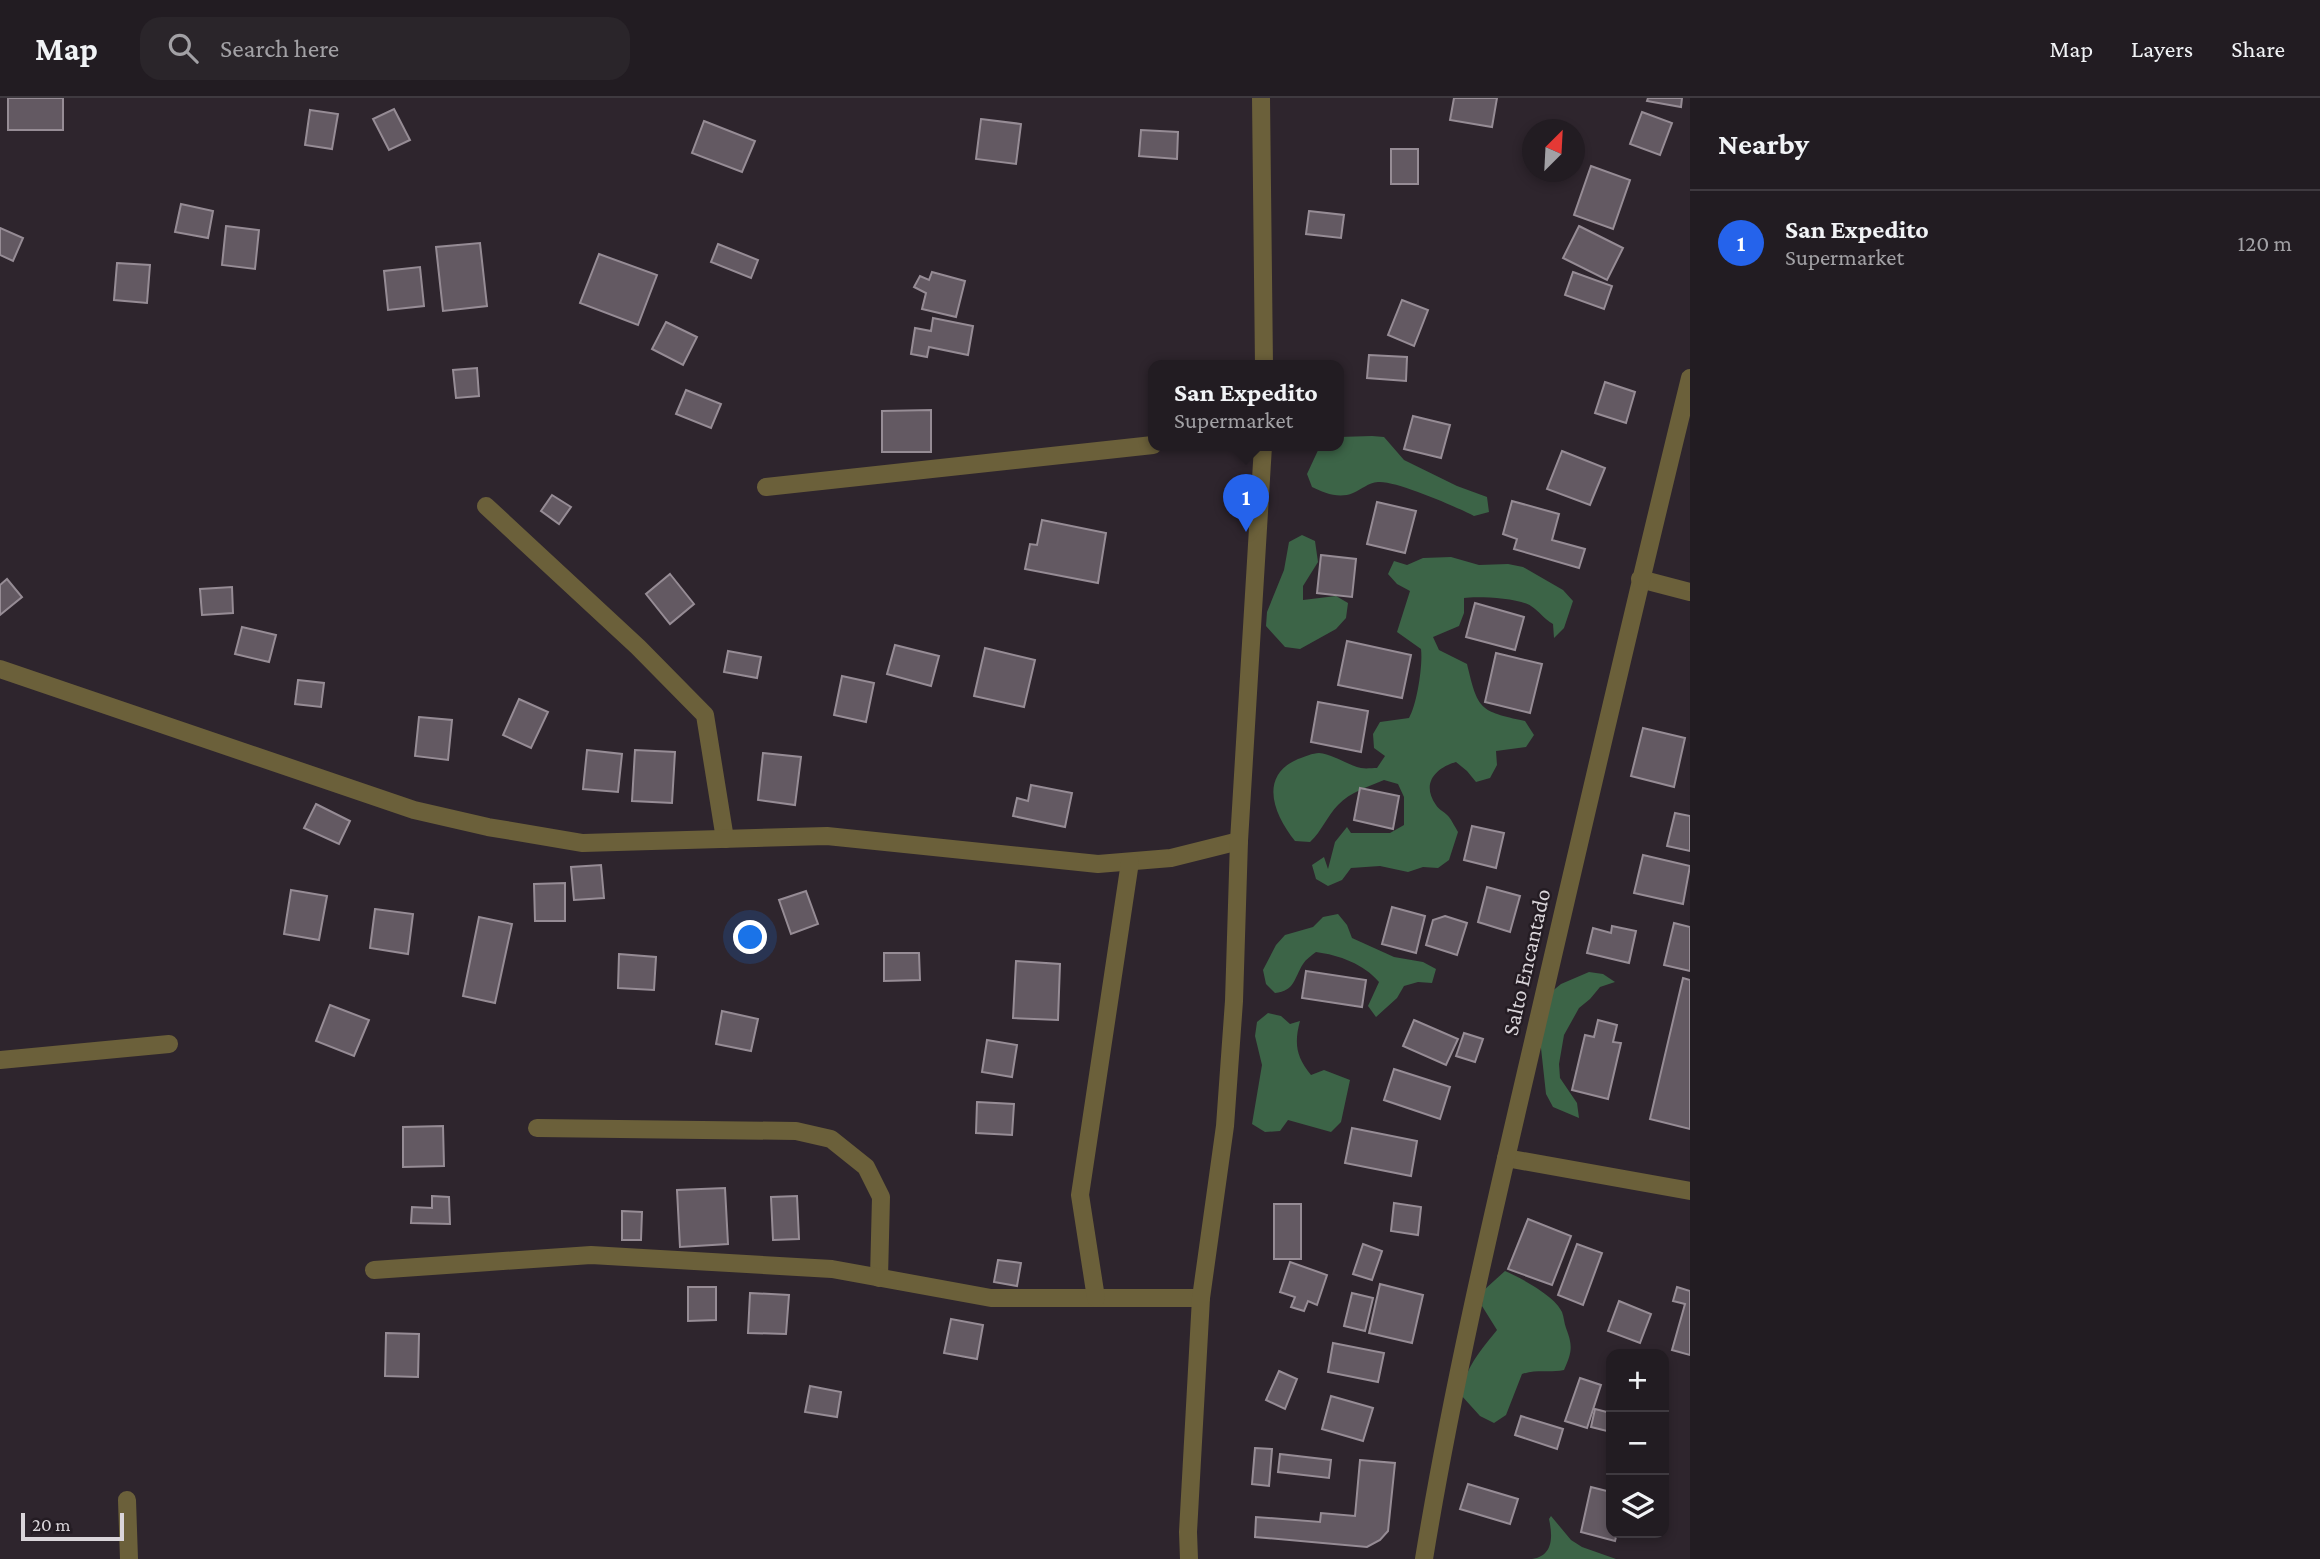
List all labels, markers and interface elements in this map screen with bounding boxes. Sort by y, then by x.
search box [140,17,630,80]
icon: search [164,29,202,67]
text: Map [35,30,98,67]
text: Search here [220,34,339,63]
text: Map [2049,35,2093,62]
text: Layers [2131,35,2193,62]
text: Share [2231,35,2285,62]
north arrow [1522,119,1585,182]
text: Nearby [1718,127,1809,160]
text: San Expedito [1785,215,1929,244]
text: 1 [1737,230,1745,256]
text: 120 m [2238,230,2292,256]
text: Supermarket [1785,244,1904,270]
popup [1148,360,1344,451]
text: San Expedito [1174,378,1318,407]
text: Supermarket [1174,407,1293,433]
pin: 1 [1223,474,1269,532]
street label: Salto Encantado [1496,886,1556,1038]
your location [733,920,767,954]
map controls [1606,1349,1669,1538]
button: + [1606,1349,1669,1412]
button: − [1606,1412,1669,1475]
button: layers [1606,1475,1669,1538]
scale bar [21,1510,124,1542]
text: 20 m [32,1514,71,1535]

